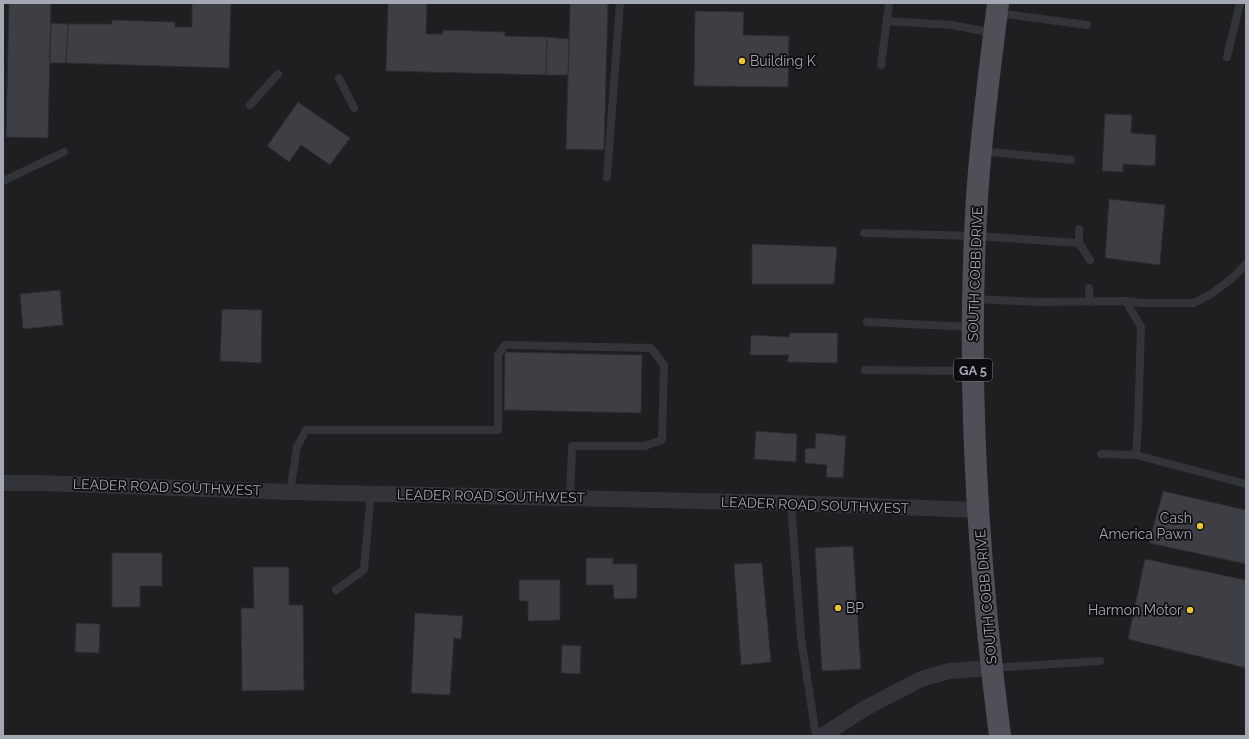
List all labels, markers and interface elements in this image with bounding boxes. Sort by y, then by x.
place label: Building K [750,53,816,69]
marker: Building K [737,56,747,66]
street label: SOUTH COBB DRIVE [965,206,985,342]
road number: GA 5 [954,359,992,381]
street label: LEADER ROAD SOUTHWEST [73,476,262,498]
street label: LEADER ROAD SOUTHWEST [397,486,586,506]
street label: LEADER ROAD SOUTHWEST [721,494,910,516]
place label: Cash America Pawn [1099,510,1192,542]
marker: Cash America Pawn [1195,521,1205,531]
street label: SOUTH COBB DRIVE [972,529,1000,665]
place label: BP [846,600,864,616]
place label: Harmon Motor [1088,602,1182,618]
marker: BP [833,603,843,613]
marker: Harmon Motor [1185,605,1195,615]

